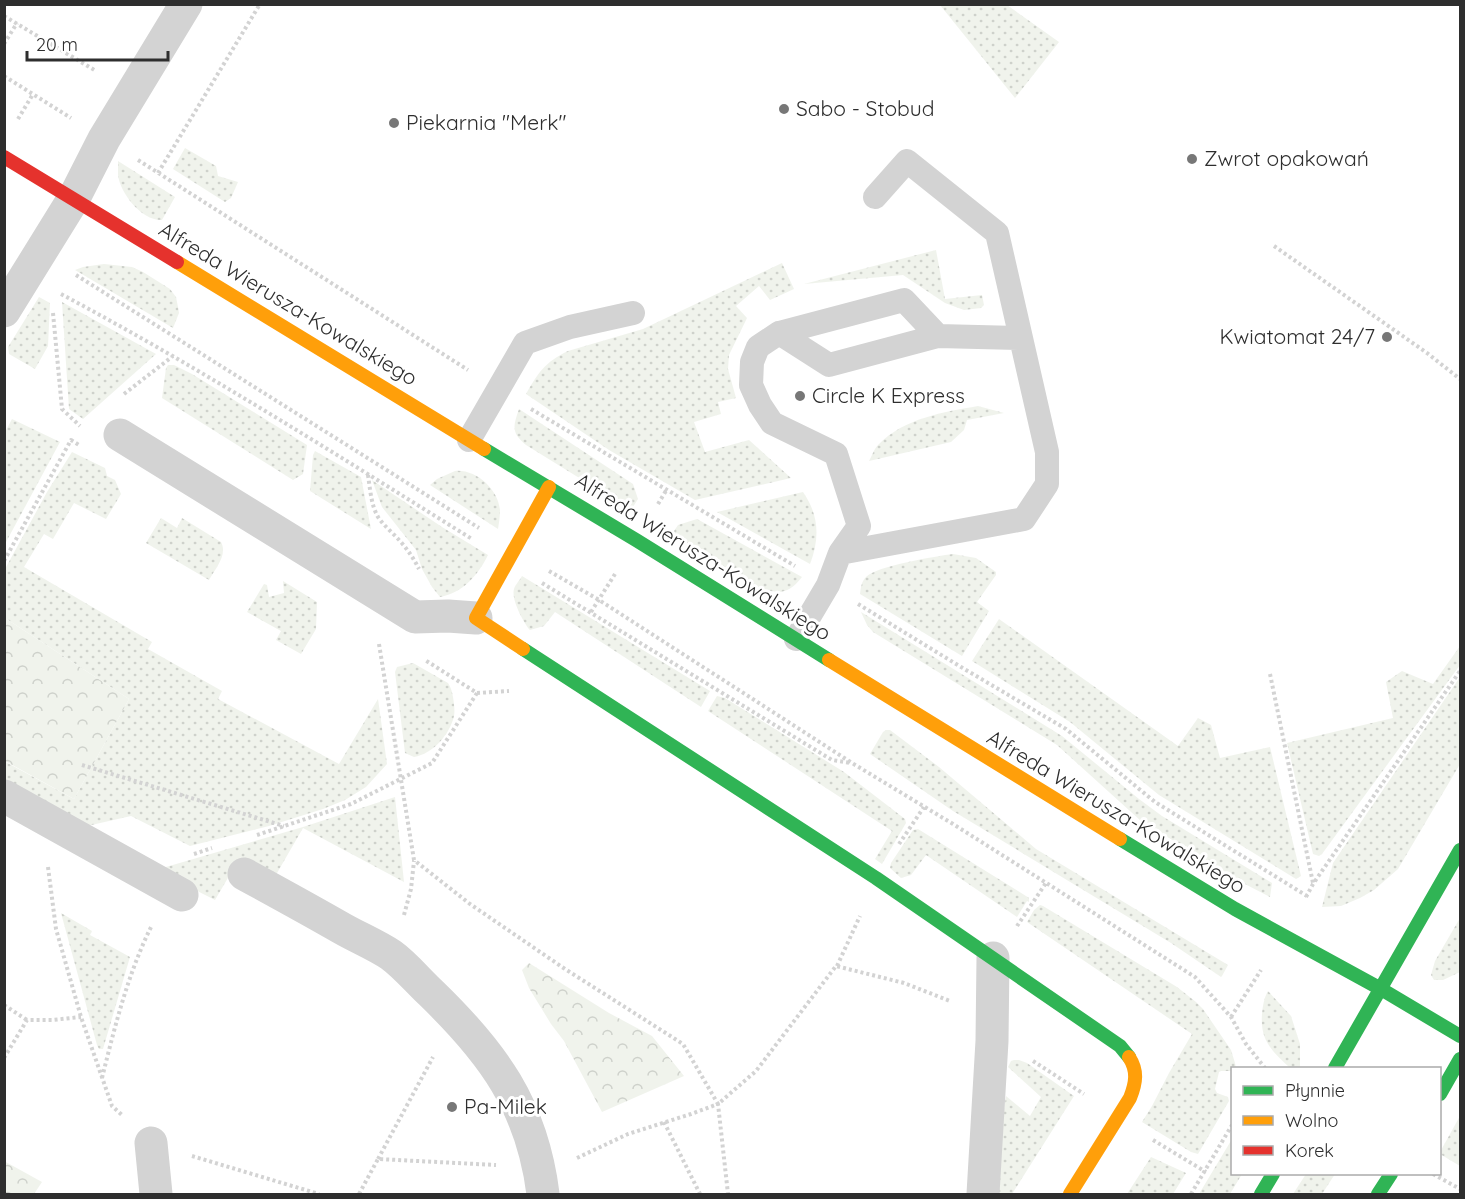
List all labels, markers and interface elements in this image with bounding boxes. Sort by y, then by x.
scale bar [27,24,168,62]
text: 20 m [36,33,78,56]
place label: Sabo - Stobud [796,95,935,121]
marker: Sabo - Stobud [777,102,791,116]
place label: Piekarnia "Merk" [406,109,567,135]
marker: Piekarnia "Merk" [387,116,401,130]
place label: Zwrot opakowań [1204,145,1369,171]
marker: Zwrot opakowań [1185,152,1199,166]
street label: Alfreda Wierusza-Kowalskiego [155,216,422,391]
place label: Kwiatomat 24/7 [1220,323,1375,349]
marker: Kwiatomat 24/7 [1380,330,1394,344]
place label: Circle K Express [812,382,965,408]
marker: Circle K Express [793,389,807,403]
street label: Alfreda Wierusza-Kowalskiego [571,467,836,646]
street label: Alfreda Wierusza-Kowalskiego [983,724,1250,899]
legend [1231,1067,1441,1175]
text: Płynnie [1285,1079,1345,1102]
place label: Pa-Milek [464,1093,547,1119]
marker: Pa-Milek [445,1100,459,1114]
text: Wolno [1285,1109,1338,1132]
text: Korek [1285,1139,1334,1162]

